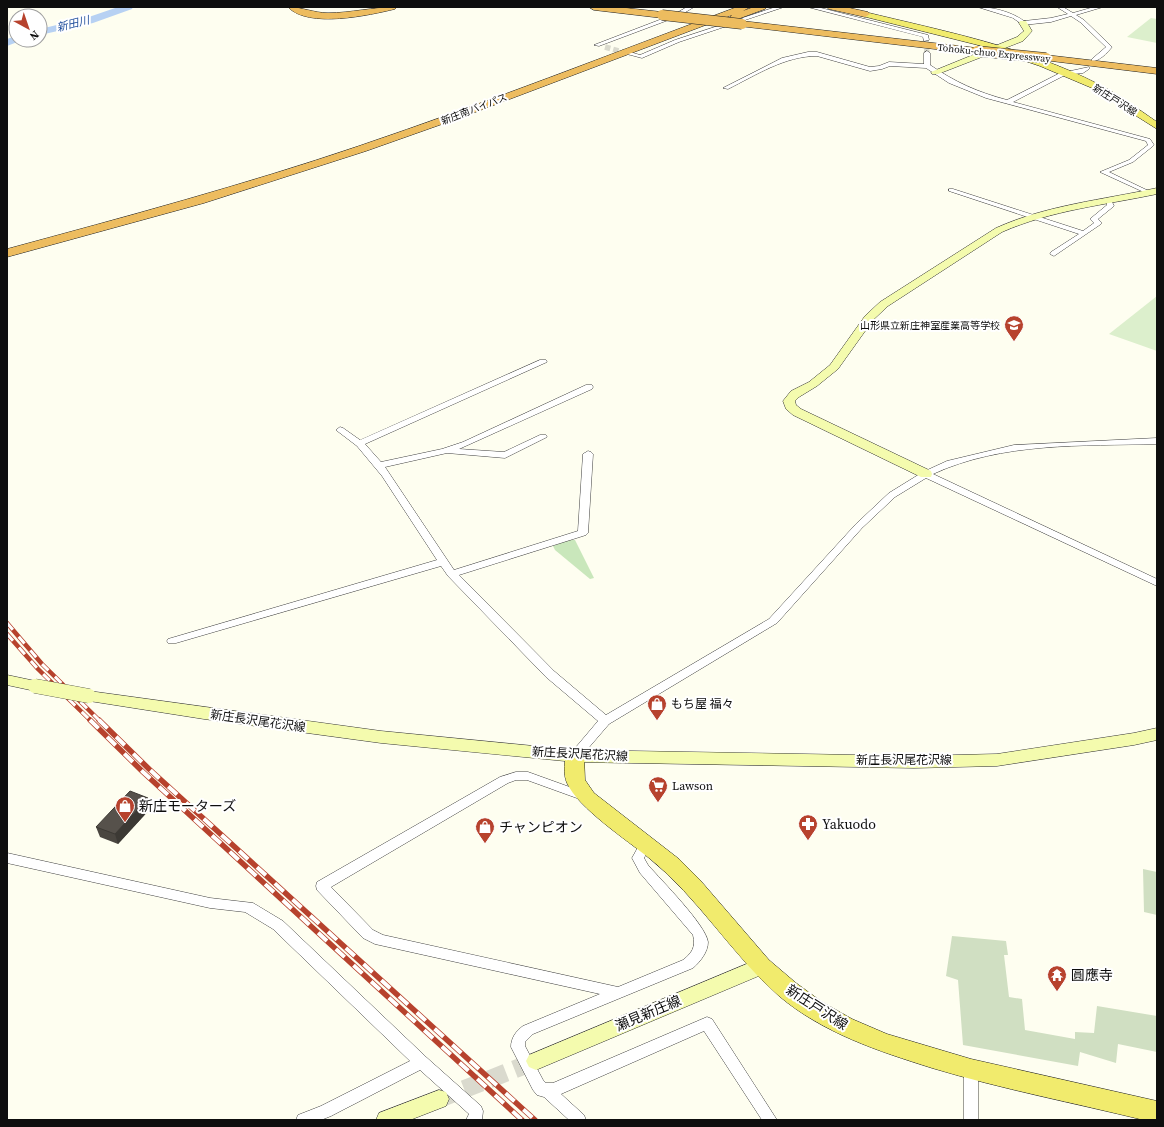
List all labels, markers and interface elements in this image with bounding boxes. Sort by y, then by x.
north arrow [8,8,48,48]
water label: 新田川 [55,12,92,35]
text: N [26,27,42,44]
street label: Tohoku-chuo Expressway [937,41,1052,65]
street label: 新庄戸沢線 [1090,81,1140,119]
street label: 新庄南バイパス [439,90,509,128]
school or university icon: 山形県立新庄神室産業高等学校 [1003,314,1025,342]
place label: 山形県立新庄神室産業高等学校 [860,319,1000,332]
shop icon: もち屋 福々 [646,693,668,721]
place label: もち屋 福々 [671,696,734,712]
street label: 新庄長沢尾花沢線 [209,706,307,736]
street label: 新庄長沢尾花沢線 [532,743,628,765]
street label: 新庄長沢尾花沢線 [856,752,952,768]
supermarket icon: Lawson [647,775,669,803]
place label: Lawson [672,778,713,794]
shop icon: 新庄モーターズ [114,795,136,823]
place label: 新庄モーターズ [139,796,236,816]
pharmacy icon: Yakuodo [797,813,819,841]
place label: Yakuodo [822,814,876,834]
shop icon: チャンピオン [474,816,496,844]
place label: チャンピオン [499,817,583,837]
temple icon: 圓應寺 [1046,964,1068,992]
place label: 圓應寺 [1071,965,1113,985]
street label: 新庄戸沢線 [782,980,852,1034]
street label: 瀬見新庄線 [612,990,684,1036]

